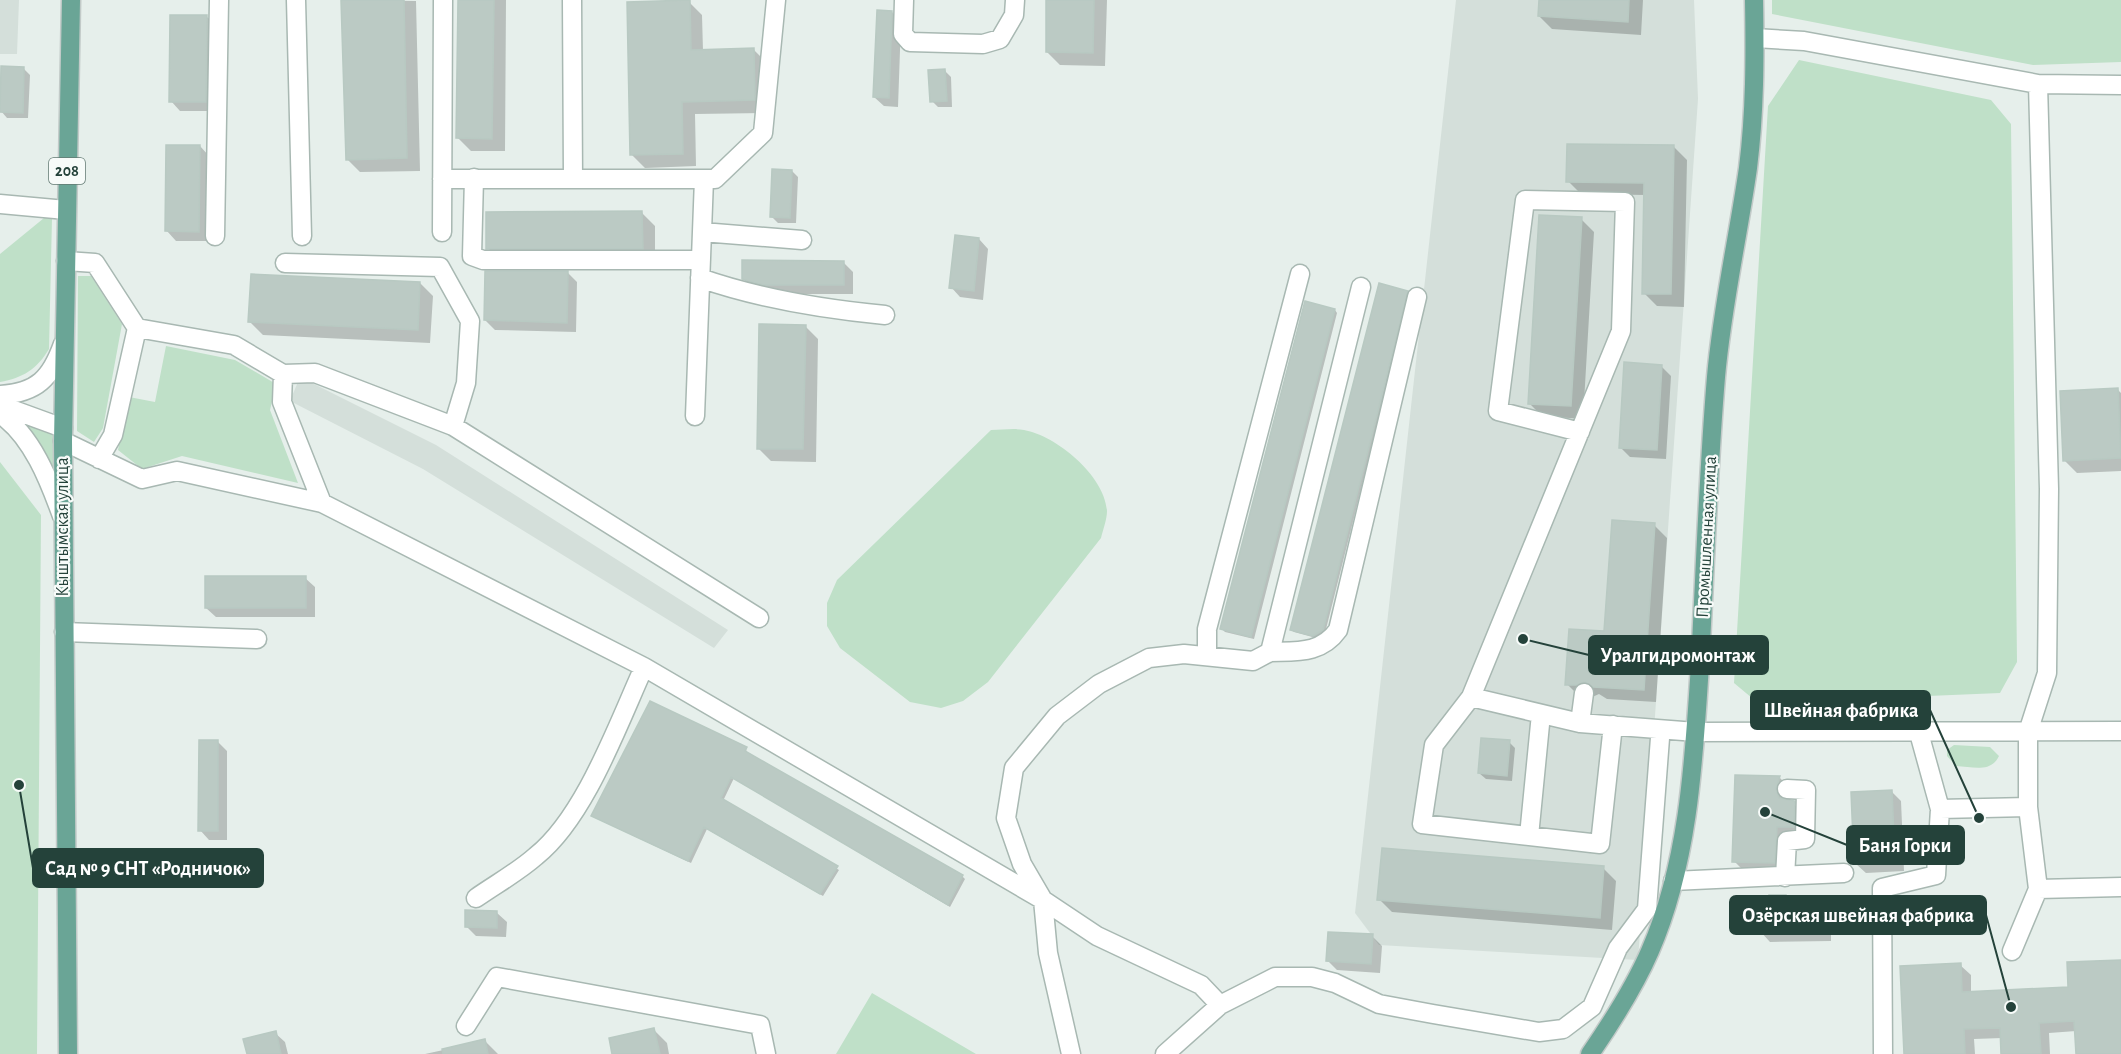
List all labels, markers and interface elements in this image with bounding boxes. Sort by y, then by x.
road number: 208 [49,158,85,184]
street label: Промышленная улица [1694,456,1720,618]
street label: Кыштымская улица [54,457,72,597]
callout: Уралгидромонтаж [1589,636,1768,674]
text: Уралгидромонтаж [1601,646,1756,666]
callout: Швейная фабрика [1751,691,1930,729]
text: Швейная фабрика [1764,701,1919,721]
callout: Баня Горки [1847,826,1964,864]
text: Баня Горки [1859,836,1952,856]
callout: Сад № 9 СНТ «Родничок» [33,849,263,887]
text: Сад № 9 СНТ «Родничок» [45,859,251,879]
callout: Озёрская швейная фабрика [1730,896,1986,934]
text: Озёрская швейная фабрика [1742,906,1974,926]

